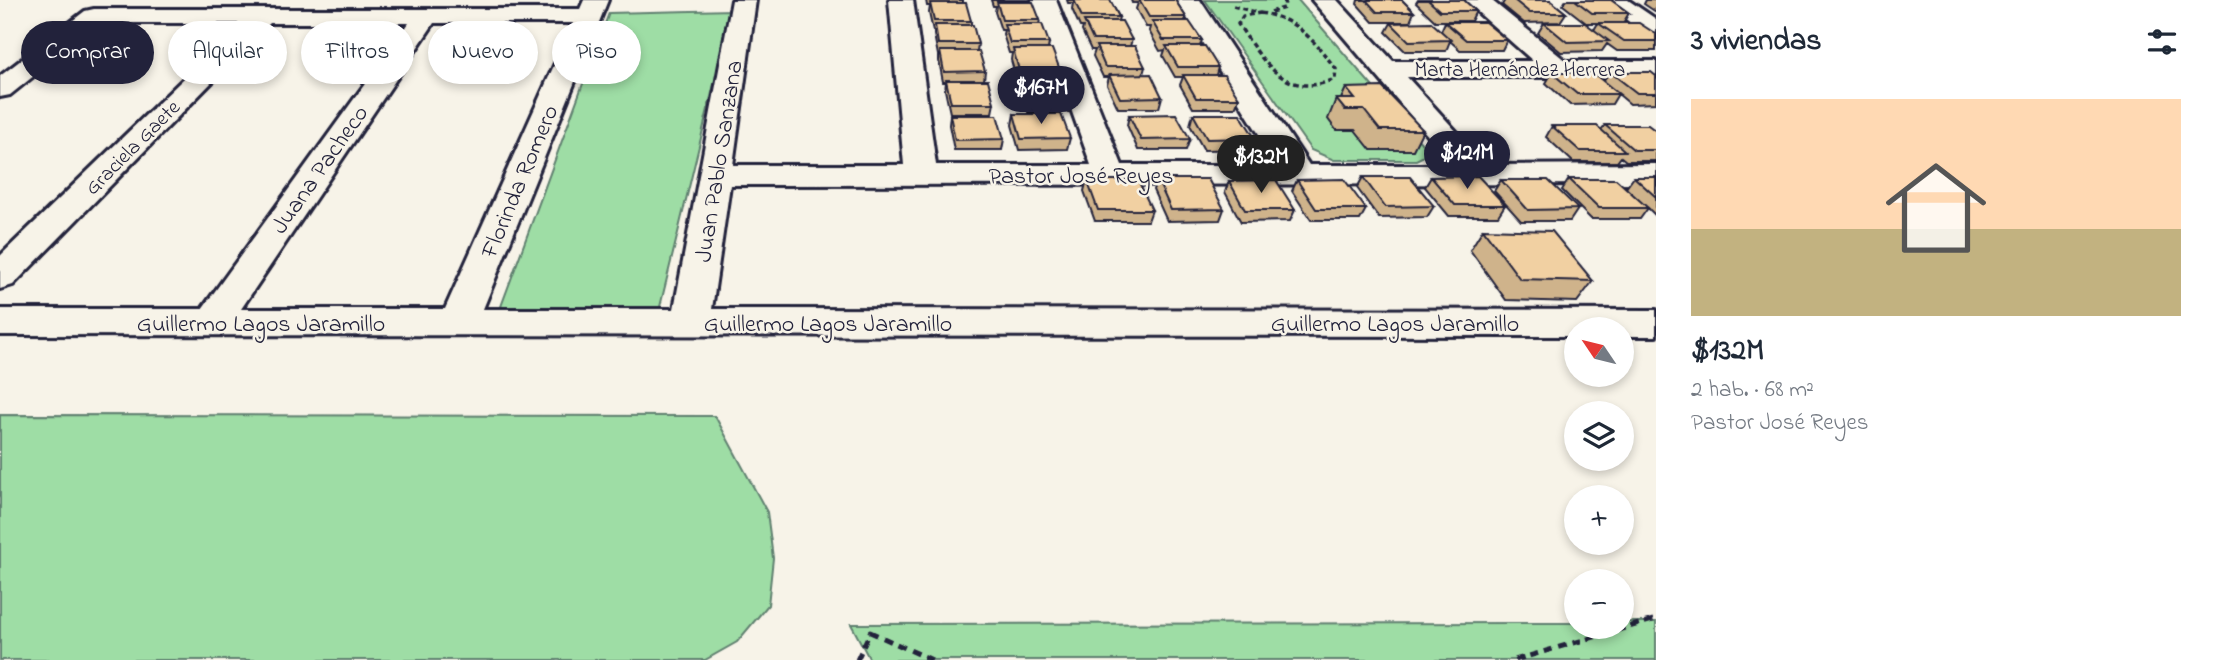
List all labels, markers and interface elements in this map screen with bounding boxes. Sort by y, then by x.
text: 3 viviendas [1691,20,1821,64]
chip: Comprar [21,21,154,84]
chip: Alquilar [168,21,287,84]
chip: Filtros [301,21,414,84]
chip: Nuevo [428,21,538,84]
chip: Piso [552,21,641,84]
icon: filters [2143,23,2181,61]
street label: Marta Hernández Herrera [1415,56,1625,86]
street label: Juan Pablo Sanzana [687,58,754,265]
pin: $167M [992,66,1090,126]
text: $167M [1014,72,1068,105]
street label: Graciela Gaete [79,94,188,203]
street label: Juana Pacheco [264,99,379,242]
street label: Florinda Romero [473,100,569,265]
pin: $121M [1418,132,1516,191]
pin: $132M [1212,136,1310,195]
text: $121M [1440,137,1494,170]
text: $132M [1233,141,1289,174]
icon: home [1873,145,1999,271]
street label: Pastor José Reyes [988,160,1174,196]
street label: Guillermo Lagos Jaramillo [137,308,385,343]
street label: Guillermo Lagos Jaramillo [704,308,952,343]
street label: Guillermo Lagos Jaramillo [1271,308,1519,343]
north arrow [1564,317,1634,387]
map controls [1564,317,1634,639]
text: $132M [1691,330,1764,374]
text: 2 hab. · 68 m² [1691,374,1814,407]
button: layers [1564,401,1634,471]
text: Pastor José Reyes [1691,407,1868,440]
button: + [1564,485,1634,555]
button: − [1564,569,1634,639]

